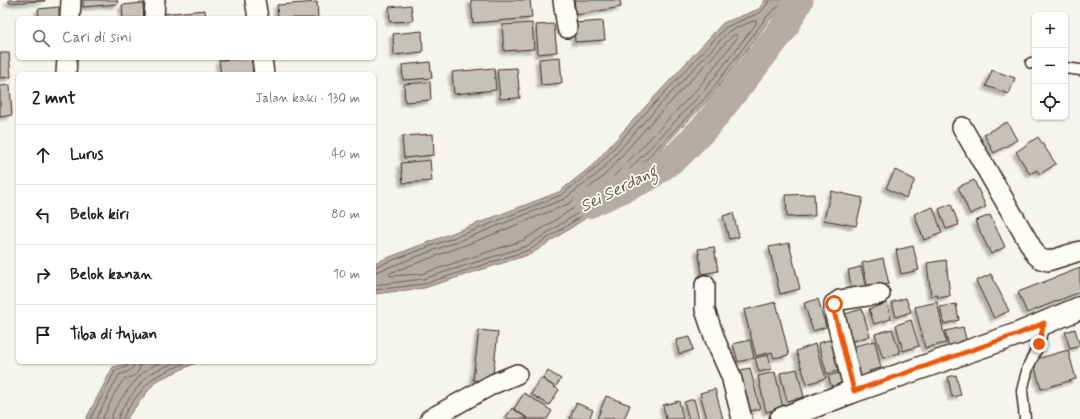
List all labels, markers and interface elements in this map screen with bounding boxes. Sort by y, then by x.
map controls [1032,12,1068,120]
button: + [1032,12,1068,48]
search box [16,16,376,60]
icon: search [30,27,52,49]
text: Cari di sini [62,28,132,48]
button: − [1032,48,1068,84]
button: locate [1032,84,1068,120]
text: 2 mnt [32,87,76,109]
text: Jalan kaki · 130 m [255,90,360,107]
icon: ahead [32,144,54,166]
text: Lurus [70,145,103,165]
text: 40 m [331,146,360,163]
water label: Sei Serdang [576,159,664,220]
icon: left [32,204,54,226]
text: Belok kiri [70,205,129,225]
text: 80 m [331,206,360,223]
icon: right [32,264,54,286]
text: Belok kanan [70,265,153,285]
text: 10 m [333,266,360,283]
route start [825,295,843,313]
icon: arrive [32,324,54,346]
text: Tiba di tujuan [70,325,157,345]
route end [1030,335,1048,353]

